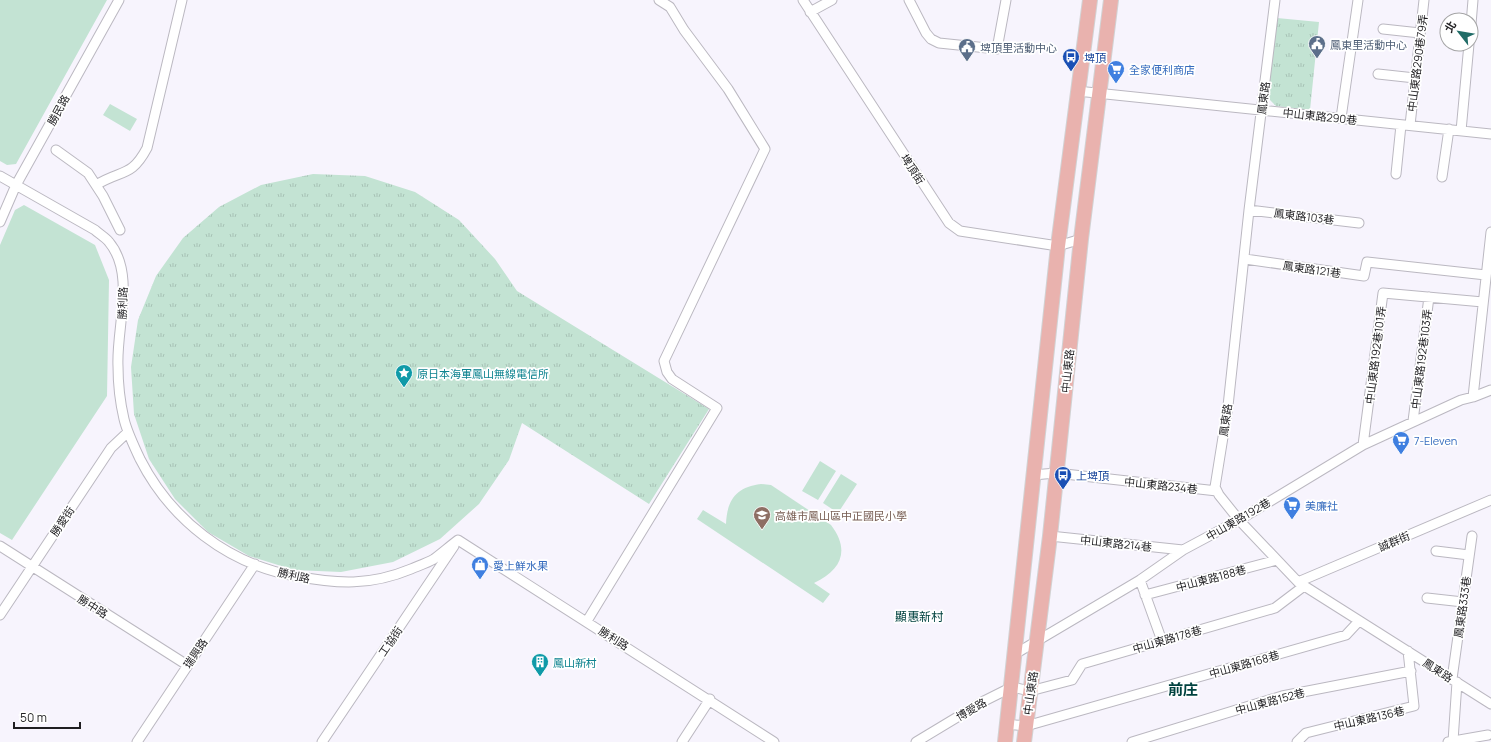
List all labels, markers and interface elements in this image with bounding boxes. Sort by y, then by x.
north arrow [1439,12,1479,52]
street label: 中山東路290巷79弄 [1404,13,1430,113]
text: 北 [1441,18,1459,35]
public building icon: 鳳東里活動中心 [1307,34,1327,59]
public building icon: 埤頂里活動中心 [957,37,977,62]
place label: 鳳東里活動中心 [1330,37,1407,52]
place label: 埤頂里活動中心 [980,40,1057,55]
bus stop icon: 埤頂 [1061,47,1081,72]
place label: 埤頂 [1084,50,1106,65]
supermarket icon: 全家便利商店 [1106,59,1126,84]
place label: 全家便利商店 [1129,62,1195,77]
street label: 鳳東路 [1254,81,1272,115]
street label: 勝民路 [43,92,73,128]
street label: 中山東路290巷 [1282,105,1358,127]
street label: 埤頂街 [898,151,928,187]
street label: 鳳東路103巷 [1273,205,1335,227]
street label: 鳳東路121巷 [1282,257,1342,281]
street label: 勝利路 [114,286,130,320]
street label: 中山東路192巷101弄 [1362,305,1388,405]
street label: 中山東路192巷103弄 [1407,308,1435,410]
street label: 中山東路 [1057,348,1077,394]
place icon: 原日本海軍鳳山無線電信所 [394,363,414,388]
place label: 原日本海軍鳳山無線電信所 [417,366,549,381]
street label: 鳳東路 [1215,403,1235,437]
supermarket icon: 7-Eleven [1391,430,1411,455]
place label: 7-Eleven [1414,433,1457,448]
bus stop icon: 上埤頂 [1053,465,1073,490]
place label: 上埤頂 [1076,468,1109,483]
street label: 中山東路234巷 [1123,474,1199,496]
street label: 中山東路192巷 [1203,494,1273,544]
supermarket icon: 美廉社 [1282,495,1302,520]
place label: 美廉社 [1305,498,1338,513]
street label: 勝愛街 [47,503,77,539]
school or university icon: 高雄市鳳山區中正國民小學 [752,505,772,530]
place label: 高雄市鳳山區中正國民小學 [775,508,907,523]
street label: 誠群街 [1376,528,1412,554]
street label: 中山東路214巷 [1079,532,1153,554]
shop icon: 愛上鮮水果 [470,555,490,580]
place label: 愛上鮮水果 [493,558,548,573]
street label: 中山東路188巷 [1174,561,1248,595]
street label: 勝利路 [276,564,312,586]
street label: 鳳東路333巷 [1450,575,1474,639]
street label: 勝中路 [75,591,111,621]
district label: 顯惠新村 [895,608,944,625]
street label: 中山東路178巷 [1131,622,1203,656]
street label: 工協街 [375,623,405,659]
street label: 勝利路 [596,623,632,653]
street label: 瑞興路 [180,635,210,671]
street label: 中山東路168巷 [1207,647,1281,681]
building icon: 鳳山新村 [530,652,550,677]
place label: 鳳山新村 [553,655,597,670]
street label: 鳳東路 [1420,655,1456,685]
street label: 中山東路 [1020,670,1040,716]
district label: 前庄 [1168,679,1198,700]
street label: 中山東路152巷 [1233,684,1307,718]
street label: 博愛路 [953,694,989,724]
street label: 中山東路136巷 [1332,703,1406,733]
scale bar [14,704,80,730]
text: 50 m [20,709,47,726]

